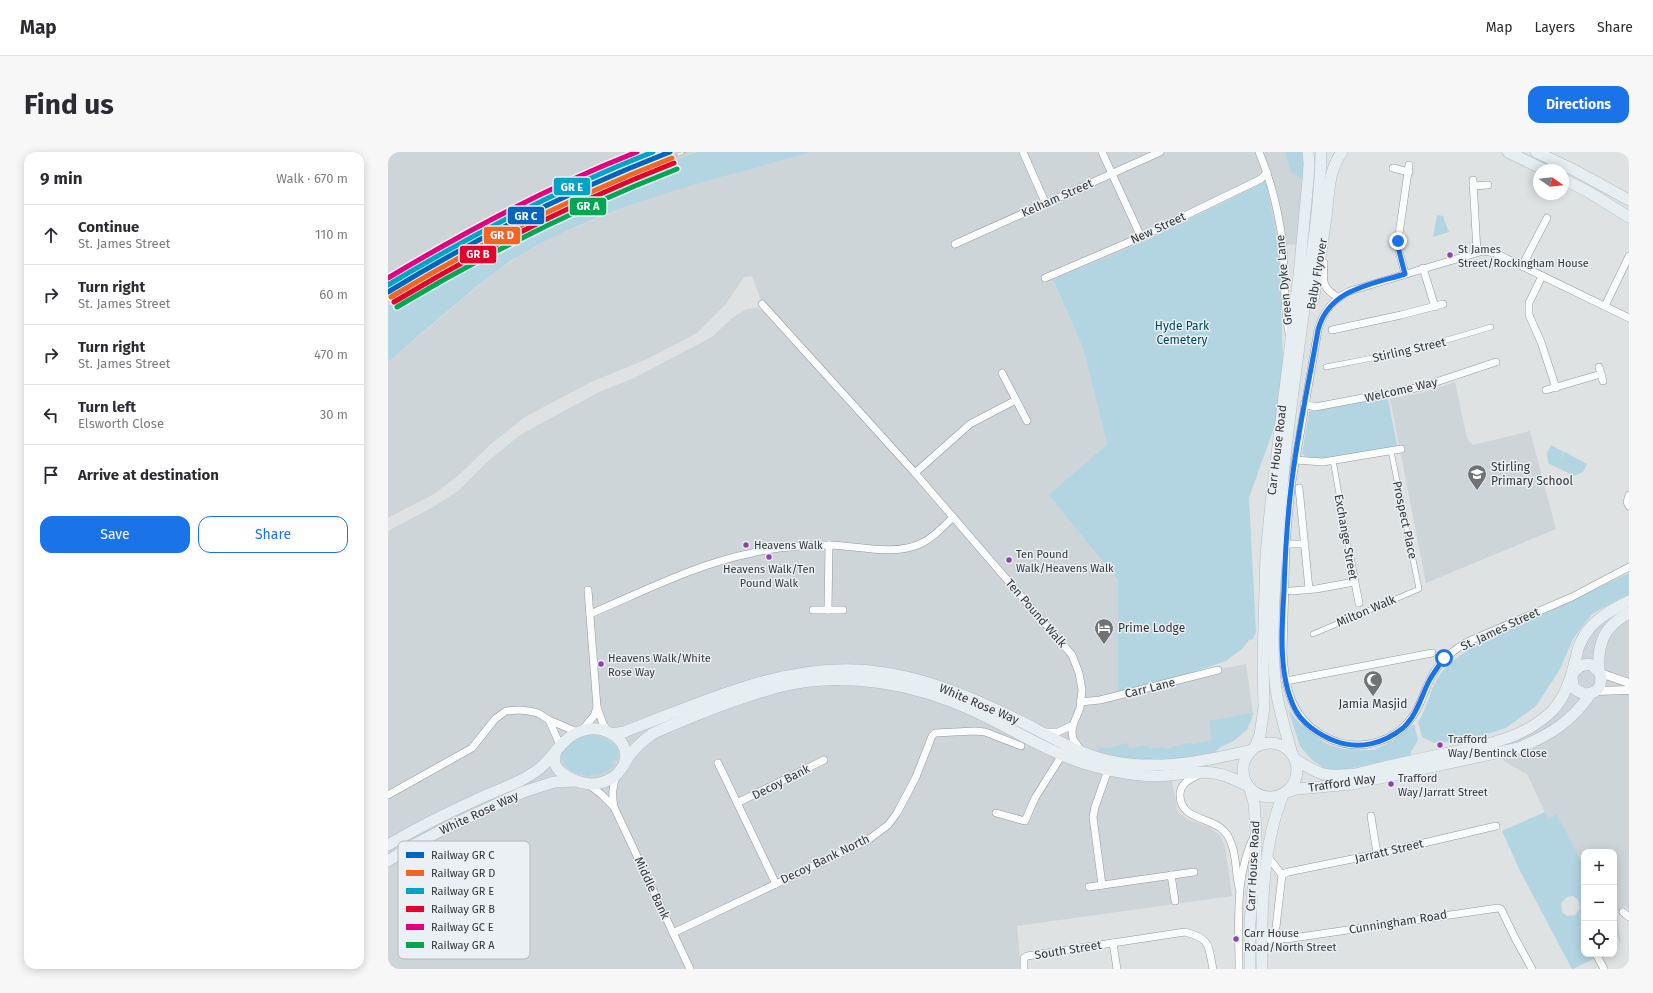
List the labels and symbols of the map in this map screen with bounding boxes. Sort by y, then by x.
north arrow [1533,164,1569,200]
street label: Kelham Street [1019,176,1095,220]
line badge: GR E [553,177,591,196]
text: GR E [561,181,583,194]
line badge: GR A [569,197,607,216]
text: GR A [577,200,600,213]
line badge: GR C [507,206,545,225]
street label: New Street [1128,209,1188,247]
text: GR C [515,210,538,223]
line badge: GR D [483,226,521,245]
text: GR D [490,229,514,242]
route end [1389,232,1407,250]
street label: Green Dyke Lane [1273,234,1295,326]
street label: Balby Flyover [1304,237,1330,311]
place label: St James Street/Rockingham House [1458,243,1589,270]
line badge: GR B [459,245,497,264]
text: GR B [466,248,490,261]
marker: St James Street/Rockingham House [1445,250,1455,260]
park label: Hyde Park Cemetery [1155,319,1210,347]
street label: Stirling Street [1371,335,1448,365]
street label: Welcome Way [1363,375,1439,405]
street label: Carr House Road [1265,404,1289,496]
place label: Stirling Primary School [1491,460,1574,488]
school or university icon: Stirling Primary School [1466,463,1488,491]
street label: Prospect Place [1390,480,1420,560]
street label: Exchange Street [1332,493,1361,582]
place label: Heavens Walk [754,539,823,552]
marker: Heavens Walk [741,540,751,550]
place label: Ten Pound Walk/Heavens Walk [1016,548,1114,575]
marker: Heavens Walk/Ten Pound Walk [764,552,774,562]
marker: Ten Pound Walk/Heavens Walk [1004,555,1014,565]
place label: Heavens Walk/Ten Pound Walk [723,563,815,590]
street label: Ten Pound Walk [1003,576,1070,651]
street label: Milton Walk [1334,592,1399,630]
street label: St. James Street [1458,604,1542,653]
hotel icon: Prime Lodge [1093,617,1115,645]
place label: Prime Lodge [1118,621,1185,635]
route start [1435,649,1453,667]
place label: Heavens Walk/White Rose Way [608,652,711,679]
marker: Heavens Walk/White Rose Way [596,659,606,669]
mosque icon: Jamia Masjid [1362,669,1384,697]
street label: Carr Lane [1123,675,1177,701]
street label: White Rose Way [937,681,1021,727]
place label: Jamia Masjid [1339,697,1407,711]
place label: Trafford Way/Bentinck Close [1448,733,1547,760]
marker: Trafford Way/Bentinck Close [1435,740,1445,750]
street label: Decoy Bank [750,761,813,802]
street label: Trafford Way [1307,771,1377,795]
place label: Trafford Way/Jarratt Street [1398,772,1488,799]
marker: Trafford Way/Jarratt Street [1386,779,1396,789]
street label: White Rose Way [437,789,521,837]
street label: Carr House Road [1244,820,1262,912]
street label: Decoy Bank North [778,831,872,887]
street label: Jarratt Street [1353,836,1425,866]
legend [398,841,530,959]
text: Railway GR C [431,849,494,862]
street label: Middle Bank [631,855,673,922]
text: Railway GR D [431,867,495,880]
text: Railway GR E [431,885,494,898]
text: Railway GR B [431,903,495,916]
street label: Cunningham Road [1348,907,1448,937]
text: Railway GC E [431,921,494,934]
place label: Carr House Road/North Street [1244,927,1336,954]
marker: Carr House Road/North Street [1231,934,1241,944]
street label: South Street [1034,938,1103,962]
text: Railway GR A [431,939,495,952]

